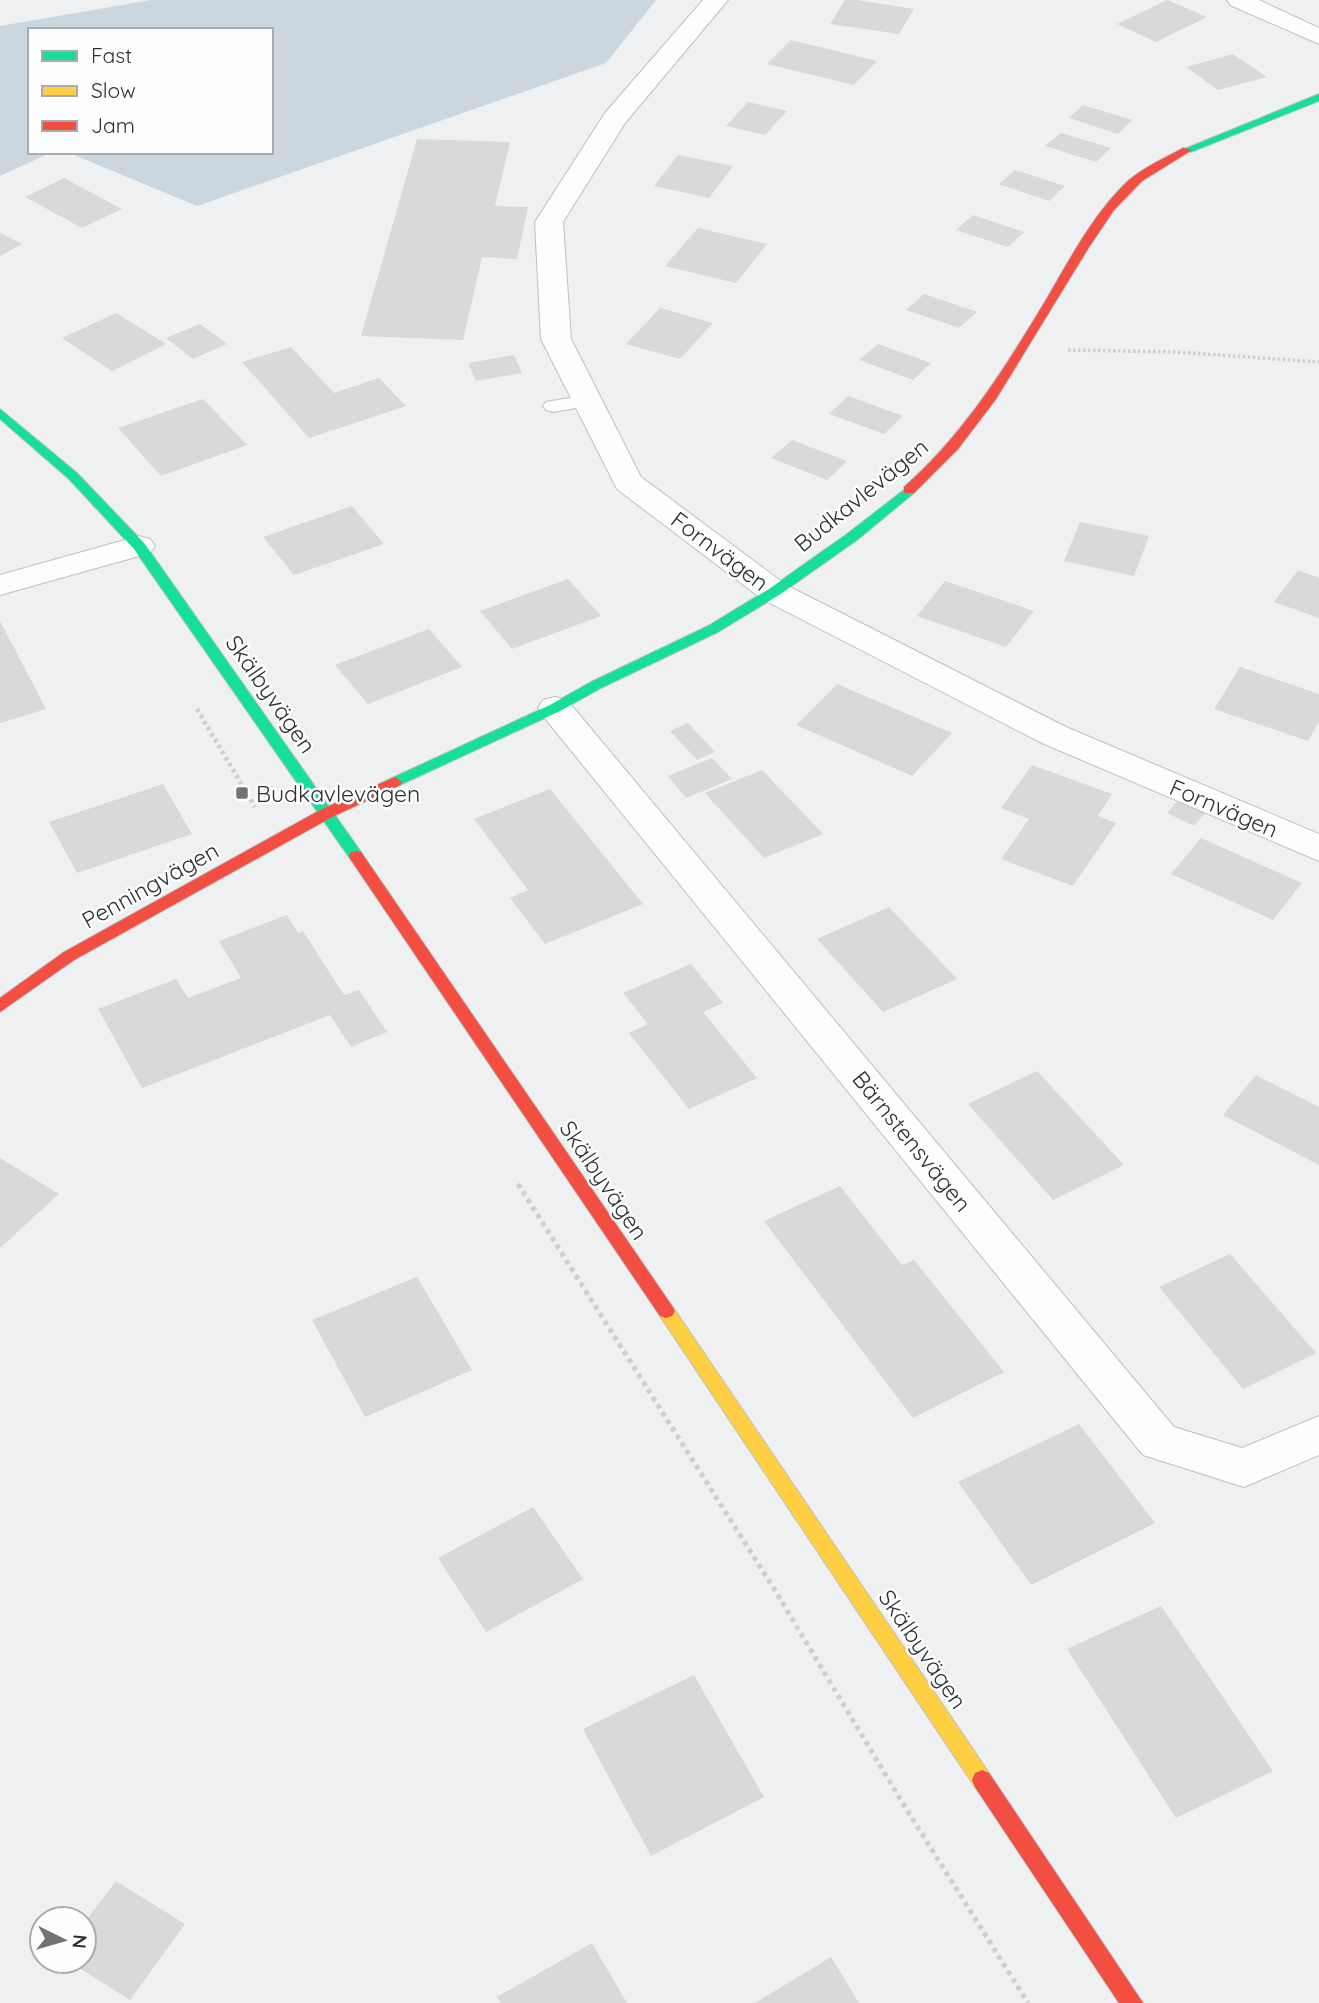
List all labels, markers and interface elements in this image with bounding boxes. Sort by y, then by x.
legend [28,28,273,154]
text: Fast [91,42,132,68]
text: Slow [91,77,136,103]
text: Jam [91,112,135,138]
street label: Budkavlevägen [788,432,934,558]
street label: Fornvägen [665,505,775,597]
street label: Skälbyvägen [220,629,322,759]
street label: Fornvägen [1165,772,1283,844]
place label: Budkavlevägen [256,779,420,808]
marker: Budkavlevägen [234,785,250,801]
street label: Penningvägen [77,836,223,934]
street label: Bärnstensvägen [846,1065,978,1217]
street label: Skälbyvägen [554,1115,654,1245]
street label: Skälbyvägen [873,1584,973,1714]
north arrow [28,1905,98,1975]
text: N [67,1933,92,1949]

